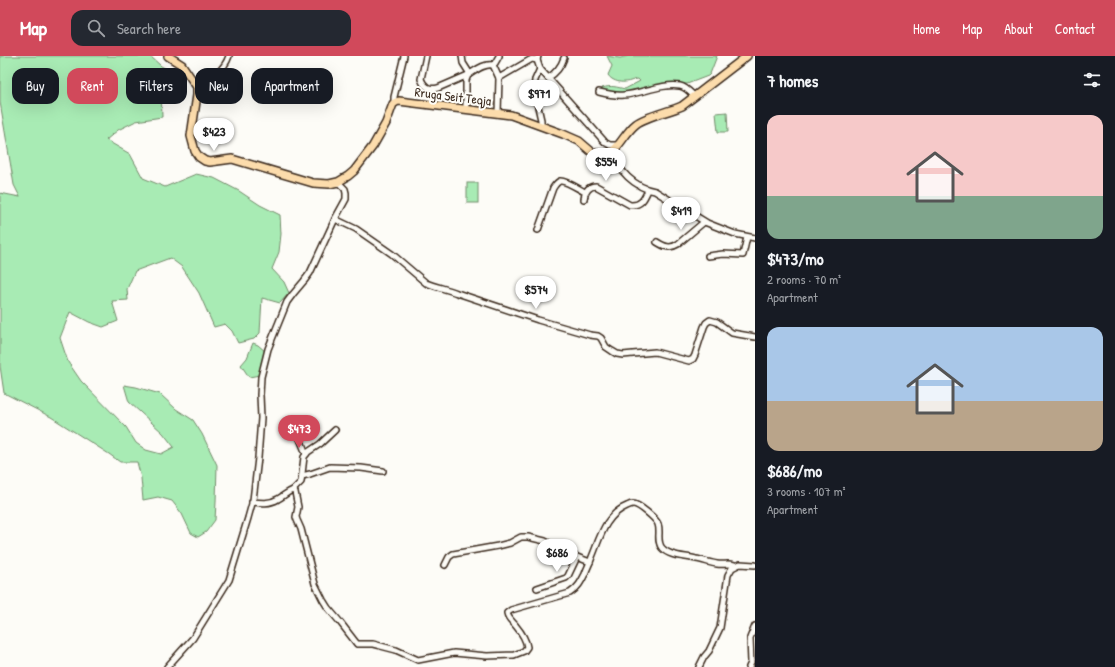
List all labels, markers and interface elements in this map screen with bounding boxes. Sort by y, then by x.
search box [71,10,351,46]
text: Map [20,15,47,41]
icon: search [85,17,107,39]
text: Search here [117,18,181,39]
text: Home [913,19,940,38]
text: Map [962,19,982,38]
text: About [1004,19,1033,38]
text: Contact [1055,19,1095,38]
chip: Buy [12,68,59,104]
chip: Rent [67,68,118,104]
chip: Filters [126,68,187,104]
chip: New [195,68,243,104]
chip: Apartment [251,68,333,104]
text: 7 homes [767,69,818,92]
icon: filters [1081,69,1103,91]
pin: $971 [515,80,563,114]
street label: Rruga Seit Teqja [414,82,492,110]
text: $971 [528,84,550,102]
pin: $423 [190,118,238,152]
text: $423 [202,122,226,140]
icon: home [899,141,971,213]
pin: $554 [582,148,630,182]
text: $554 [595,152,617,170]
pin: $419 [657,197,705,231]
text: $419 [671,201,691,219]
text: $473/mo [767,247,824,270]
text: 2 rooms · 70 m² [767,270,841,288]
pin: $574 [512,276,560,310]
text: $574 [524,280,548,298]
text: Apartment [767,288,818,306]
icon: home [899,353,971,425]
pin: $473 [275,415,323,449]
text: $473 [287,419,311,437]
text: $686/mo [767,459,822,482]
text: 3 rooms · 107 m² [767,482,846,500]
text: Apartment [767,500,818,518]
pin: $686 [533,539,581,573]
text: $686 [546,543,568,561]

